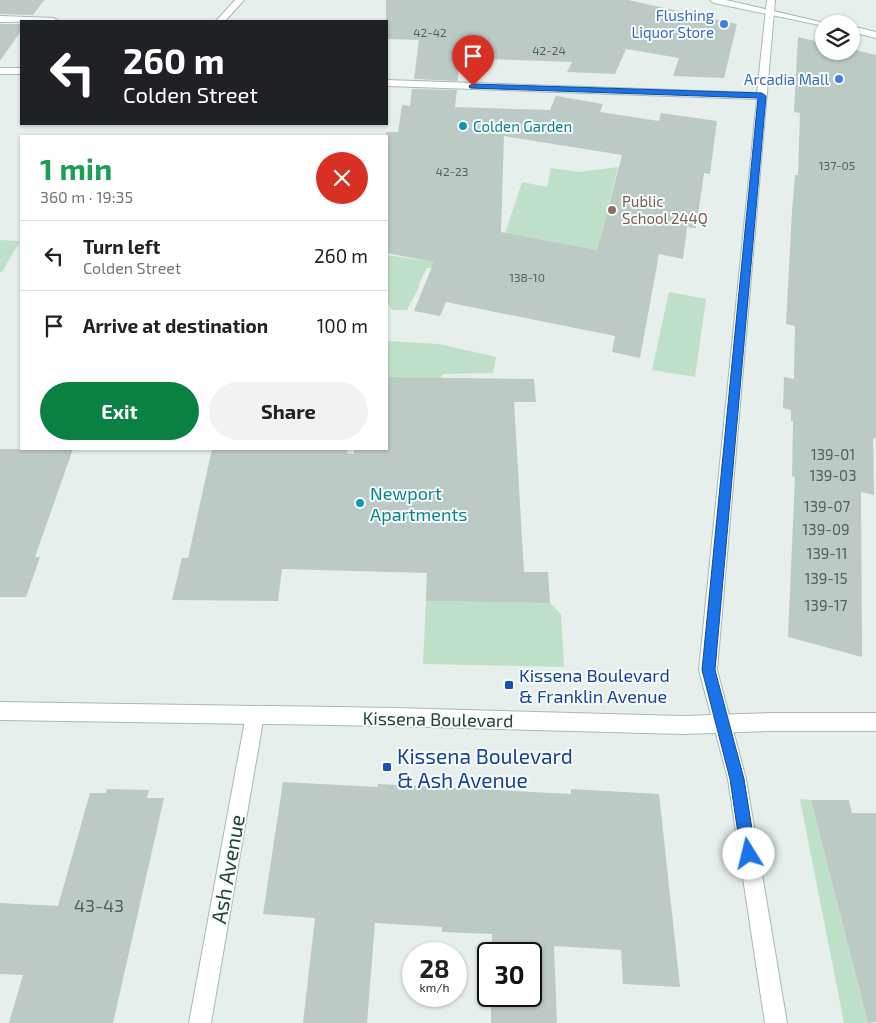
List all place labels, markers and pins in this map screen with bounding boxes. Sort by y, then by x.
place label: Flushing Liquor Store [631,6,715,41]
marker: Flushing Liquor Store [718,18,730,30]
pin [452,35,494,86]
place label: Arcadia Mall [744,70,830,88]
marker: Arcadia Mall [833,73,845,85]
place label: Colden Garden [473,117,572,135]
marker: Colden Garden [457,120,469,132]
place label: Public School 244Q [622,192,708,228]
marker: Public School 244Q [606,204,618,216]
place label: Newport Apartments [370,482,468,525]
marker: Newport Apartments [354,497,366,509]
place label: Kissena Boulevard & Franklin Avenue [519,664,670,707]
marker: Kissena Boulevard & Franklin Avenue [503,679,515,691]
place label: Kissena Boulevard & Ash Avenue [397,743,573,792]
marker: Kissena Boulevard & Ash Avenue [381,761,393,773]

